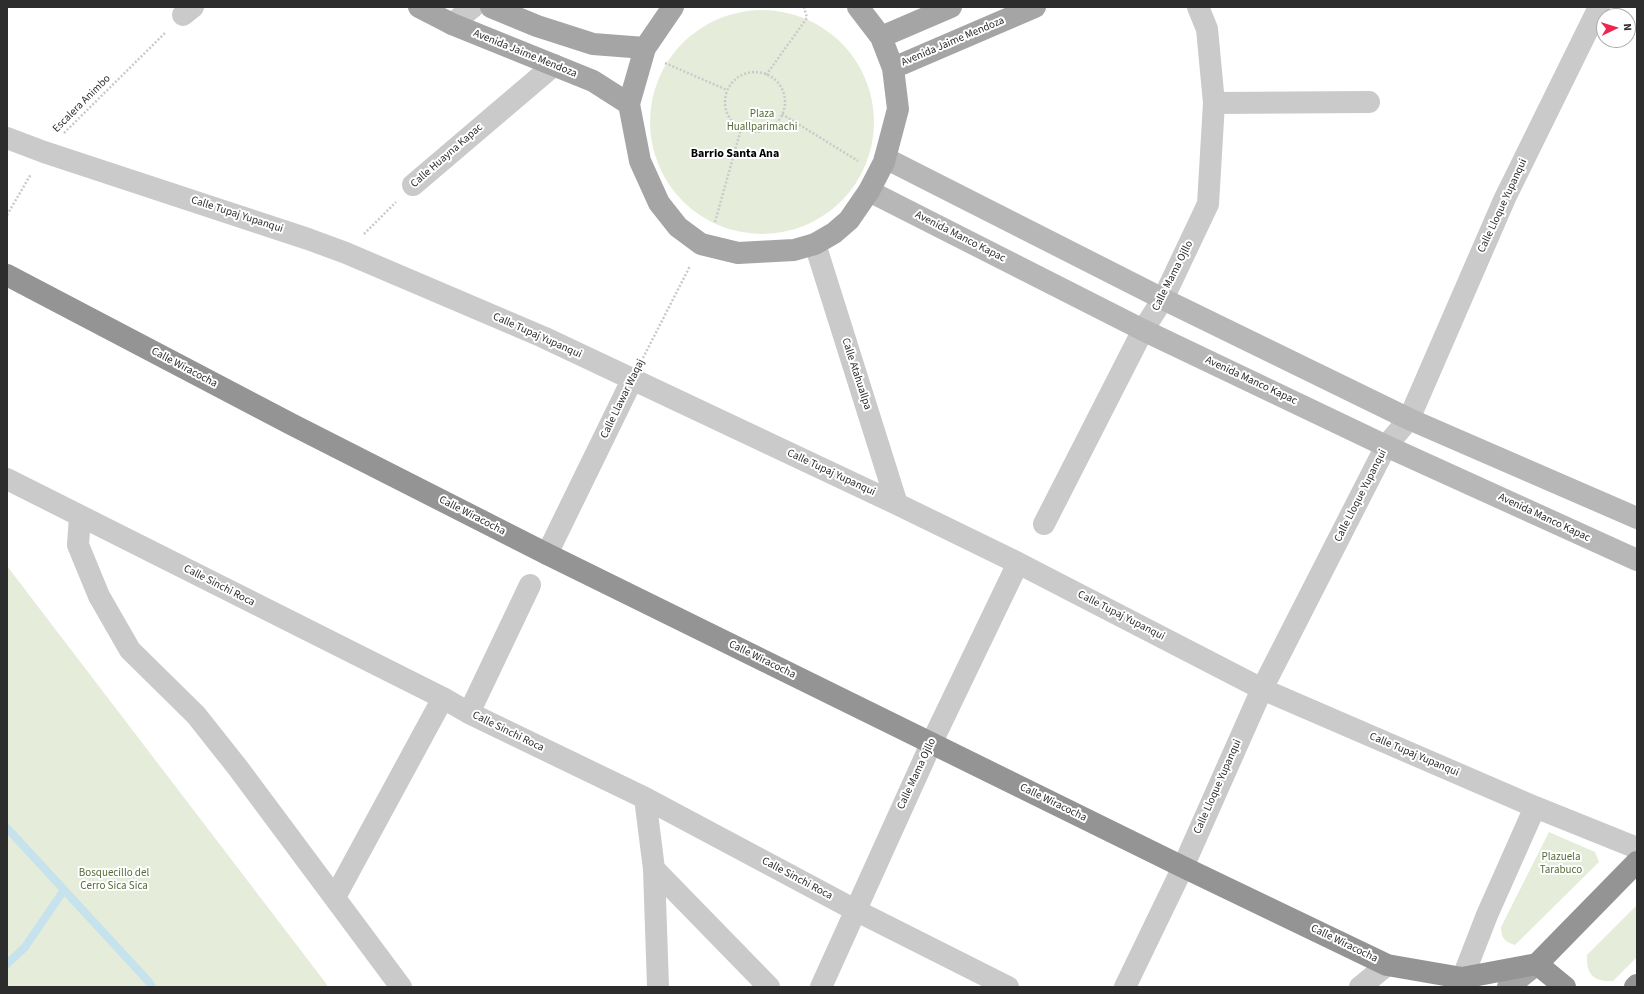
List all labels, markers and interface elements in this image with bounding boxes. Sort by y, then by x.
north arrow [1596,8,1636,48]
street label: Avenida Jaime Mendoza [899,14,1007,70]
text: N [1620,23,1635,31]
street label: Avenida Jaime Mendoza [471,27,579,81]
street label: Escalera Animbo [50,72,114,136]
park label: Plaza Huallparimachi [727,108,797,134]
street label: Calle Huayna Kapac [408,121,486,191]
district label: Barrio Santa Ana [691,147,779,161]
street label: Calle Lloque Yupanqui [1475,157,1531,255]
street label: Calle Tupaj Yupanqui [189,194,285,236]
street label: Avenida Manco Kapac [912,208,1008,266]
street label: Calle Mama Ojllo [1150,239,1196,313]
street label: Calle Tupaj Yupanqui [490,310,584,362]
street label: Calle Atahuallpa [838,337,874,411]
street label: Calle Wiracocha [149,345,219,391]
street label: Avenida Manco Kapac [1203,354,1299,408]
street label: Calle Llawar Waqaj [598,357,648,441]
street label: Calle Tupaj Yupanqui [785,447,877,499]
street label: Calle Lloque Yupanqui [1332,448,1390,544]
street label: Avenida Manco Kapac [1496,491,1592,545]
street label: Calle Wiracocha [437,494,507,538]
street label: Calle Sinchi Roca [181,562,257,610]
street label: Calle Tupaj Yupanqui [1075,588,1167,644]
street label: Calle Wiracocha [726,638,798,682]
street label: Calle Sinchi Roca [470,709,546,755]
street label: Calle Tupaj Yupanqui [1367,730,1461,780]
street label: Calle Mama Ojllo [895,736,939,812]
street label: Calle Lloque Yupanqui [1191,738,1245,836]
street label: Calle Wiracocha [1017,781,1089,825]
park label: Plazuela Tarabuco [1540,851,1582,877]
street label: Calle Sinchi Roca [759,855,835,903]
park label: Bosquecillo del Cerro Sica Sica [79,867,149,893]
street label: Calle Wiracocha [1308,922,1380,966]

